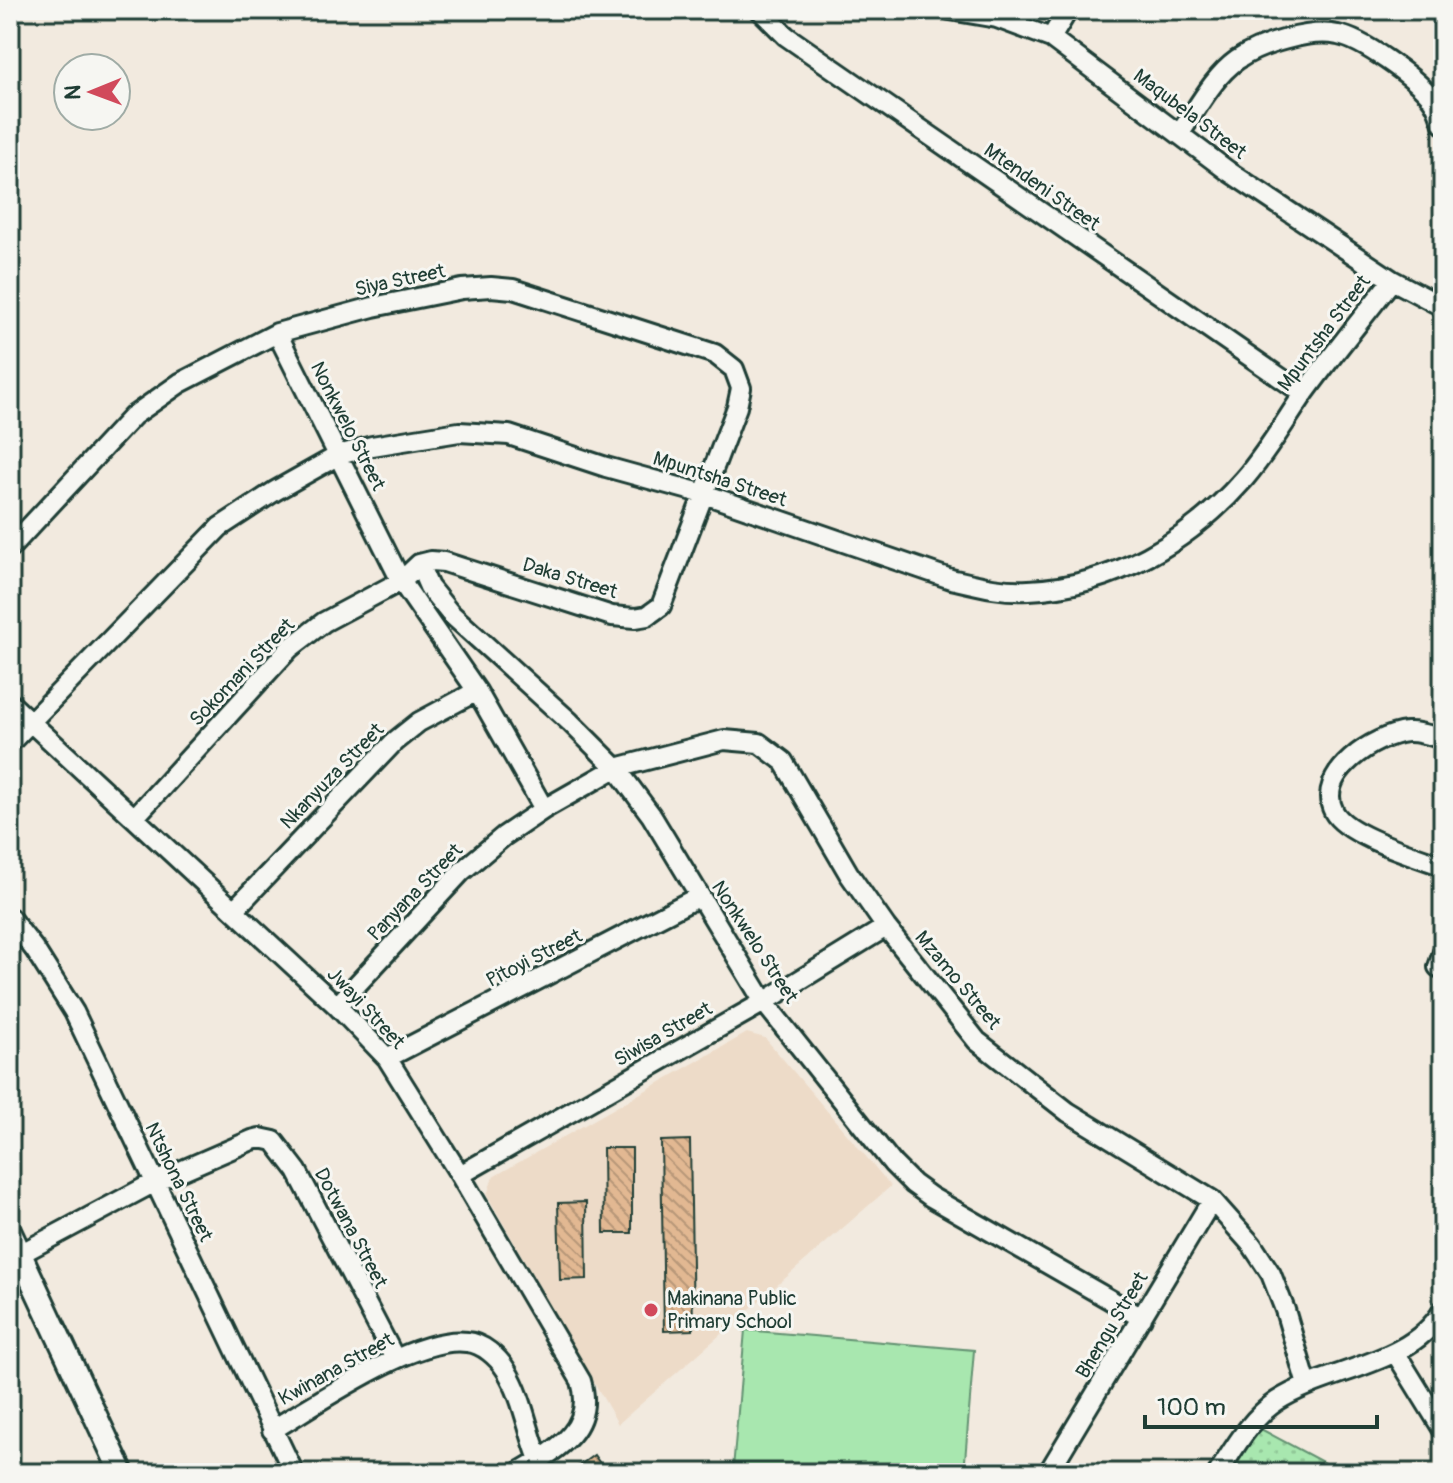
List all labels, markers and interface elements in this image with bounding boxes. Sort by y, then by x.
north arrow [52,52,132,132]
street label: Maqubela Street [1128,63,1252,165]
text: N [59,85,87,100]
street label: Mtendeni Street [979,138,1106,237]
street label: Siya Street [353,258,448,302]
street label: Mpuntsha Street [1272,269,1376,396]
street label: Nonkwelo Street [305,357,392,495]
street label: Mpuntsha Street [650,446,791,513]
street label: Daka Street [519,552,621,605]
street label: Sokomani Street [184,612,301,731]
street label: Nkanyuza Street [275,717,390,834]
street label: Panyana Street [362,837,469,946]
street label: Nonkwelo Street [706,876,804,1009]
street label: Pitoyi Street [482,923,587,993]
street label: Mzamo Street [909,926,1007,1035]
street label: Jwayi Street [322,962,411,1055]
street label: Siwisa Street [610,995,717,1072]
street label: Ntshona Street [139,1118,219,1247]
street label: Dotwana Street [309,1164,394,1293]
street label: Bhengu Street [1070,1266,1154,1383]
place label: Makinana Public Primary School [667,1286,797,1334]
marker: Makinana Public Primary School [642,1301,660,1319]
street label: Kwinana Street [274,1327,399,1411]
scale bar [1145,1379,1377,1429]
text: 100 m [1157,1393,1226,1422]

